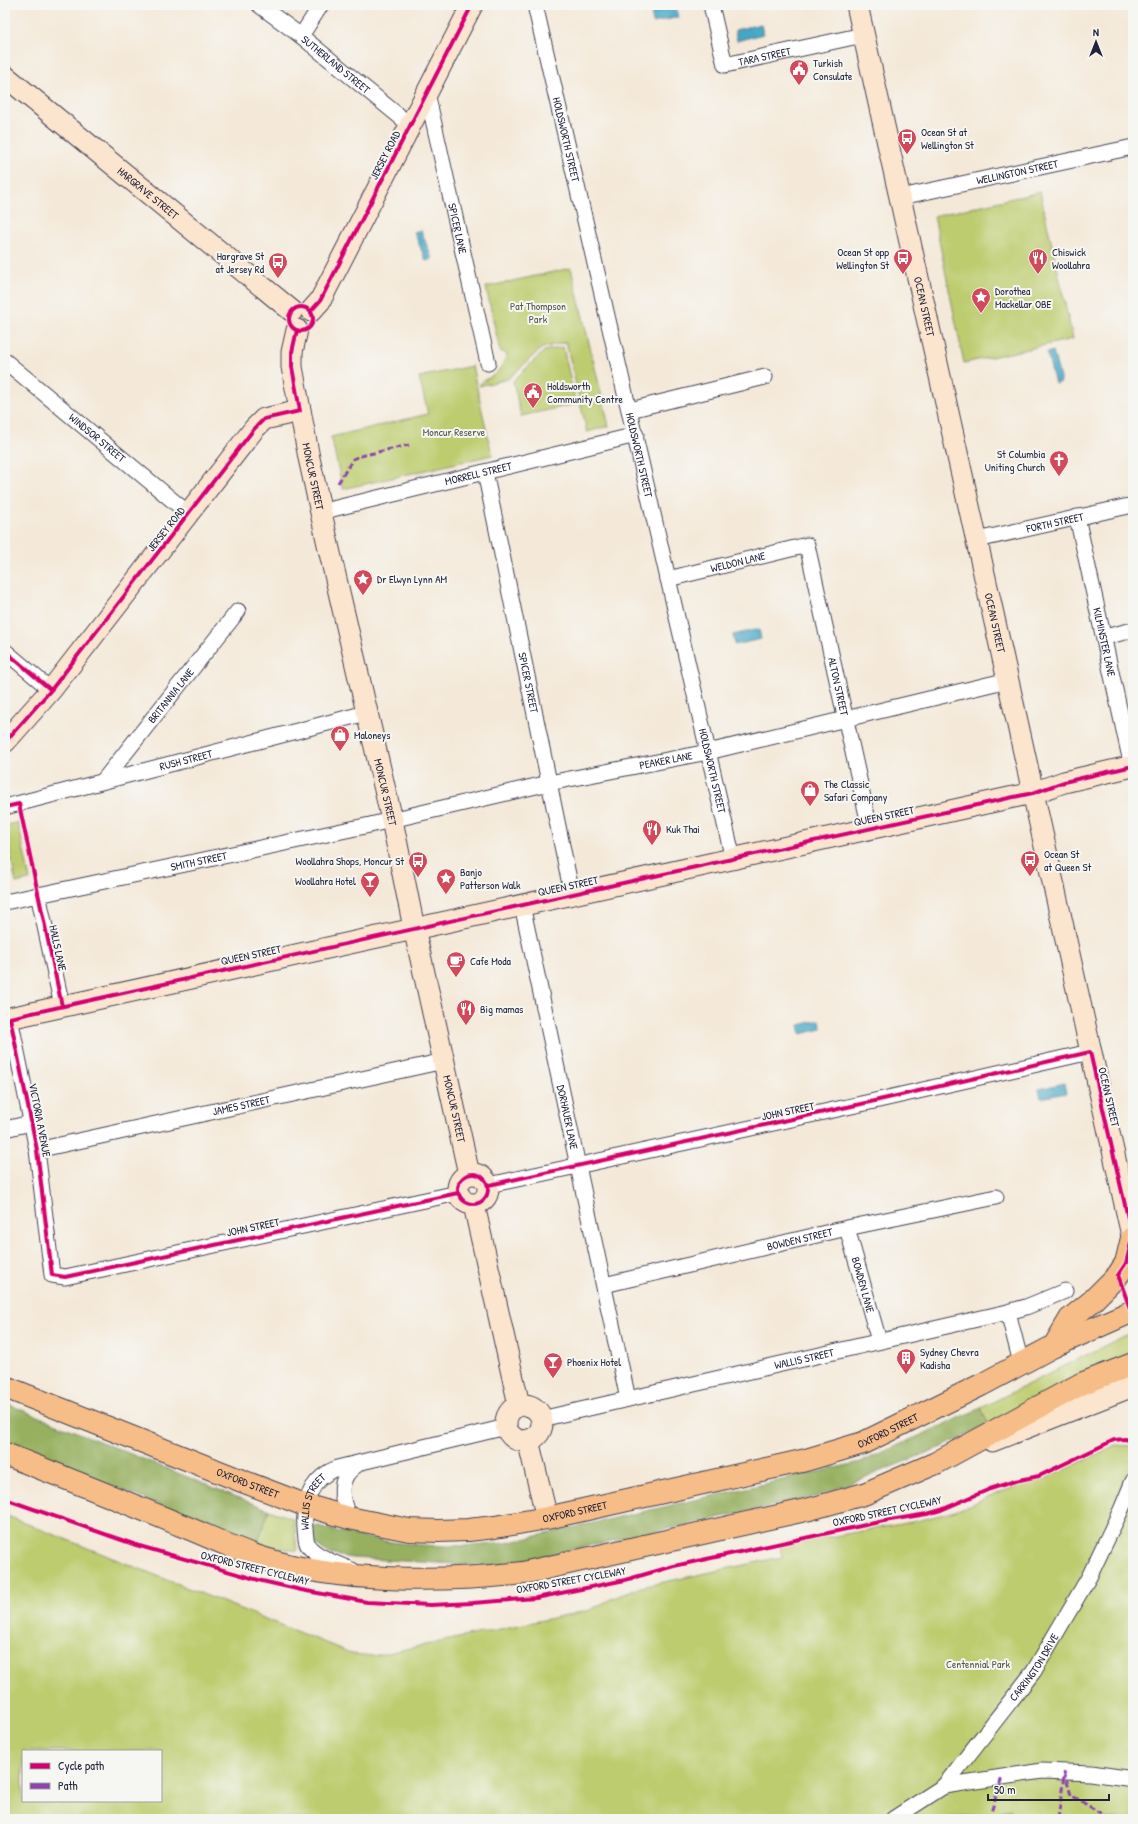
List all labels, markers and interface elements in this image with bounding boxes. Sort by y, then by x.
north arrow [1076,22,1116,62]
text: N [1093,25,1099,39]
street label: SUTHERLAND STREET [299,32,374,97]
street label: TARA STREET [737,44,793,69]
place label: Turkish Consulate [813,56,853,83]
public building icon: Turkish Consulate [788,58,810,86]
street label: HOLDSWORTH STREET [550,96,583,184]
place label: Ocean St at Wellington St [921,125,974,152]
bus stop icon: Ocean St at Wellington St [896,127,918,155]
street label: JERSEY ROAD [367,128,404,182]
street label: WELLINGTON STREET [975,156,1060,188]
street label: HARGRAVE STREET [115,164,182,223]
street label: SPICER LANE [445,202,470,255]
place label: Ocean St opp Wellington St [836,245,889,272]
place label: Chiswick Woollahra [1052,245,1091,272]
bus stop icon: Ocean St opp Wellington St [892,247,914,275]
restaurant icon: Chiswick Woollahra [1027,247,1049,275]
place label: Hargrave St at Jersey Rd [216,249,265,276]
bus stop icon: Hargrave St at Jersey Rd [267,251,289,279]
street label: OCEAN STREET [911,275,938,339]
place label: Dorothea Mackellar OBE [995,284,1052,311]
place icon: Dorothea Mackellar OBE [970,286,992,314]
park label: Pat Thompson Park [510,299,566,326]
place label: Holdsworth Community Centre [547,379,624,406]
public building icon: Holdsworth Community Centre [522,381,544,409]
street label: WINDSOR STREET [66,410,129,466]
street label: HOLDSWORTH STREET [623,411,656,500]
park label: Moncur Reserve [423,425,486,439]
street label: MONCUR STREET [299,442,327,512]
place label: St Columbia Uniting Church [985,447,1046,474]
church icon: St Columbia Uniting Church [1048,449,1070,477]
street label: MORRELL STREET [443,458,514,488]
street label: JERSEY ROAD [144,503,188,554]
street label: FORTH STREET [1024,509,1086,536]
street label: WELDON LANE [709,548,767,575]
place icon: Dr Elwyn Lynn AM [352,568,374,596]
place label: Dr Elwyn Lynn AM [377,572,448,586]
street label: OCEAN STREET [982,592,1009,655]
street label: KILMINSTER LANE [1090,606,1119,678]
street label: SPICER STREET [515,651,542,715]
street label: ALTON STREET [825,656,852,718]
street label: BRITANNIA LANE [145,665,197,726]
shop icon: Maloneys [329,724,351,752]
street label: HOLDSWORTH STREET [696,727,729,815]
place label: Maloneys [354,728,390,742]
street label: RUSH STREET [158,746,215,773]
street label: PEAKER LANE [638,748,694,772]
street label: MONCUR STREET [371,757,400,828]
place label: The Classic Safari Company [824,777,888,804]
shop icon: The Classic Safari Company [799,779,821,807]
street label: QUEEN STREET [852,803,916,829]
restaurant icon: Kuk Thai [641,818,663,846]
place label: Kuk Thai [666,822,700,836]
place label: Ocean St at Queen St [1044,847,1092,874]
street label: SMITH STREET [169,848,229,874]
bus stop icon: Ocean St at Queen St [1019,849,1041,877]
bus stop icon: Woollahra Shops, Moncur St [407,850,429,878]
place label: Woollahra Shops, Moncur St [296,854,404,868]
place label: Banjo Patterson Walk [460,865,521,892]
place icon: Banjo Patterson Walk [435,867,457,895]
bar icon: Woollahra Hotel [359,870,381,898]
street label: QUEEN STREET [536,873,600,899]
place label: Woollahra Hotel [295,874,356,888]
street label: HALLS LANE [46,924,70,972]
street label: QUEEN STREET [219,942,283,968]
cafe icon: Cafe Moda [445,950,467,978]
place label: Cafe Moda [470,954,511,968]
restaurant icon: Big mamas [455,998,477,1026]
place label: Big mamas [480,1002,523,1016]
street label: OCEAN STREET [1095,1066,1123,1129]
street label: MONCUR STREET [440,1074,469,1144]
street label: VICTORIA AVENUE [26,1082,54,1158]
street label: DORHAUER LANE [554,1084,581,1151]
street label: JAMES STREET [211,1092,272,1118]
street label: JOHN STREET [760,1098,817,1123]
street label: JOHN STREET [225,1214,282,1239]
street label: BOWDEN STREET [765,1224,835,1254]
street label: BOWDEN LANE [849,1255,878,1314]
street label: WALLIS STREET [773,1345,836,1372]
place label: Sydney Chevra Kadisha [920,1345,979,1372]
building icon: Sydney Chevra Kadisha [895,1347,917,1375]
bar icon: Phoenix Hotel [542,1351,564,1379]
place label: Phoenix Hotel [567,1355,621,1369]
street label: OXFORD STREET [856,1410,921,1451]
street label: OXFORD STREET [214,1465,282,1502]
street label: WALLIS STREET [298,1469,329,1530]
street label: OXFORD STREET CYCLEWAY [831,1493,943,1529]
street label: OXFORD STREET [542,1498,609,1526]
street label: OXFORD STREET CYCLEWAY [199,1548,311,1588]
street label: OXFORD STREET CYCLEWAY [515,1563,627,1597]
street label: CARRINGTON DRIVE [1006,1631,1062,1704]
park label: Centennial Park [946,1657,1010,1671]
legend [22,1750,162,1802]
text: Cycle path [58,1757,104,1774]
scale bar [988,1776,1109,1802]
text: Path [58,1777,78,1794]
text: 50 m [994,1781,1015,1798]

